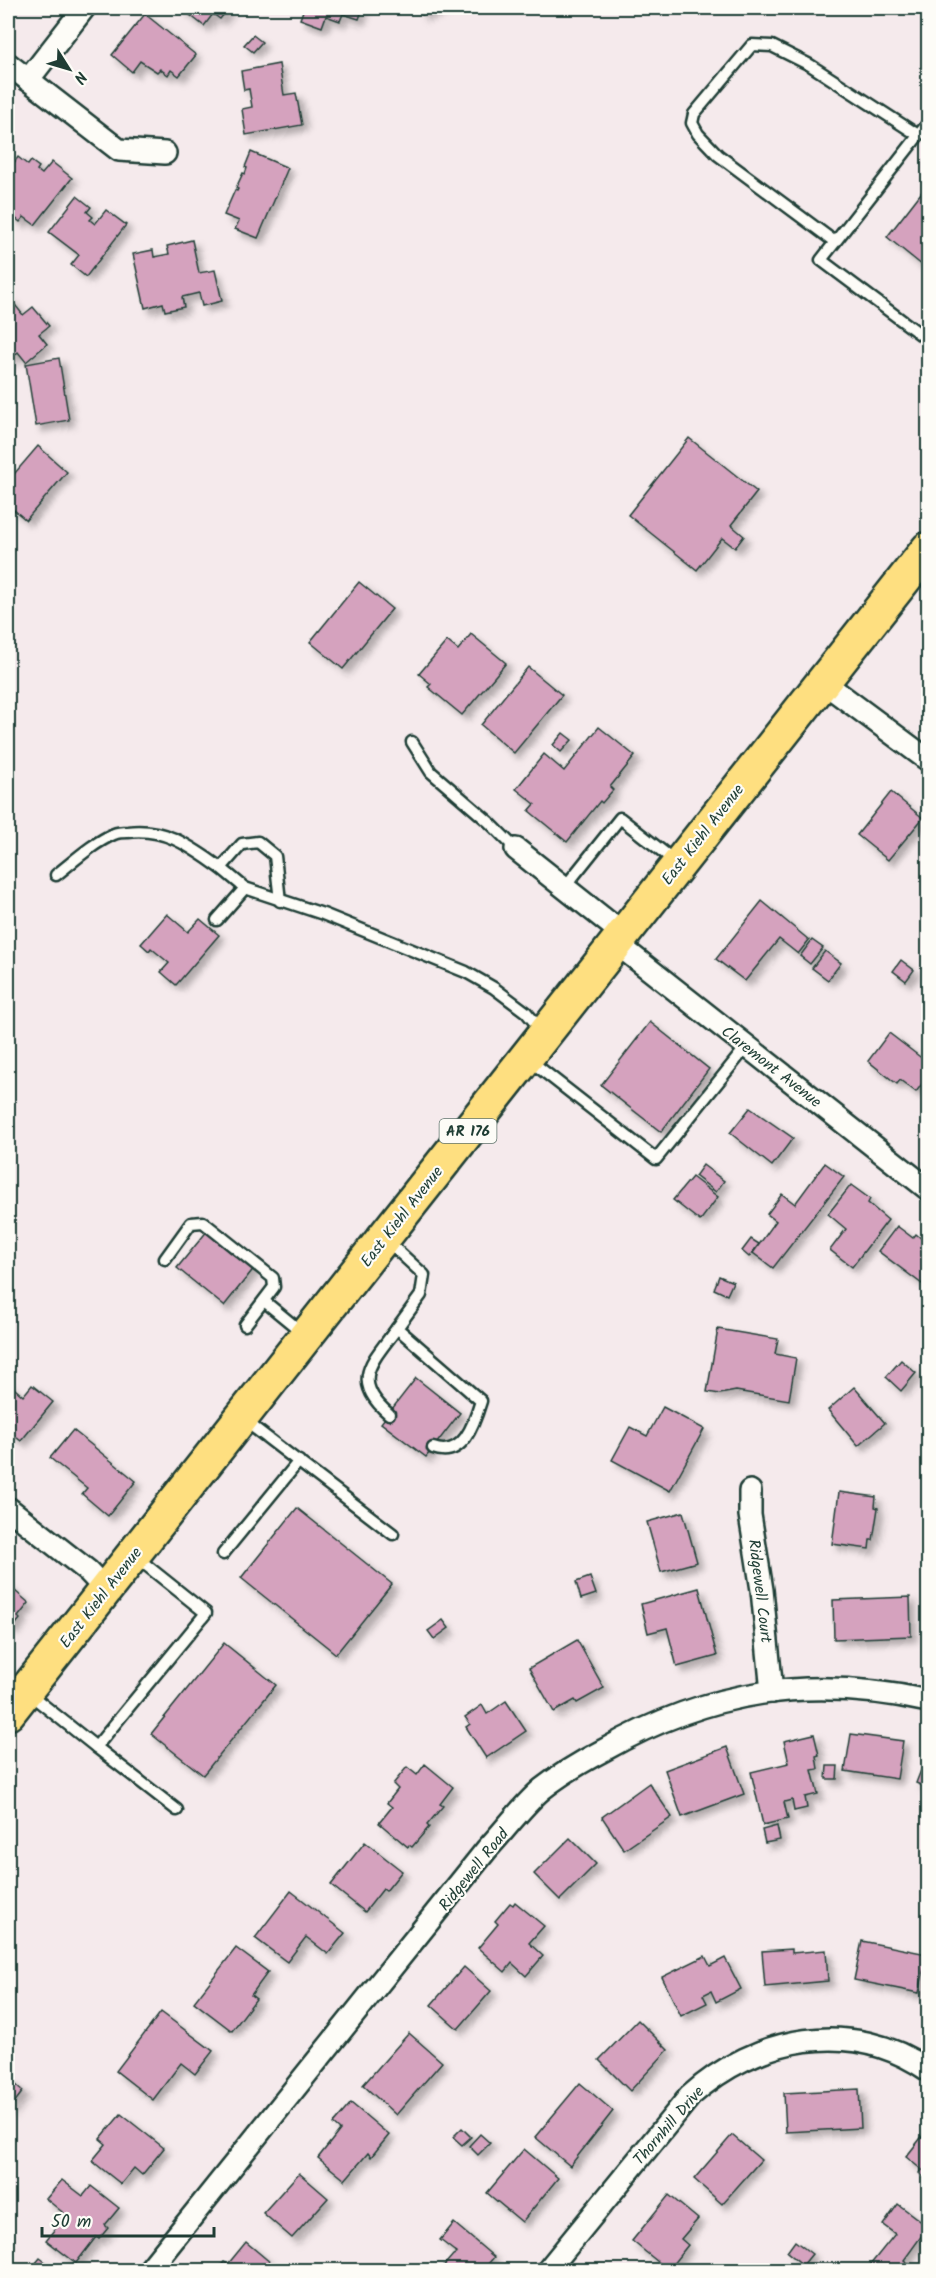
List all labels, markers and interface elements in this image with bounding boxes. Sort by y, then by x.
north arrow [39,39,99,99]
text: N [67,66,93,89]
street label: East Kiehl Avenue [656,779,751,891]
street label: Claremont Avenue [715,1020,827,1115]
road number: AR 176 [440,1119,496,1143]
street label: East Kiehl Avenue [355,1161,450,1273]
street label: Ridgewell Court [741,1538,778,1645]
street label: East Kiehl Avenue [54,1542,149,1654]
street label: Ridgewell Road [433,1822,516,1917]
street label: Thornhill Drive [627,2081,711,2171]
scale bar [42,2200,214,2238]
text: 50 m [51,2208,91,2237]

